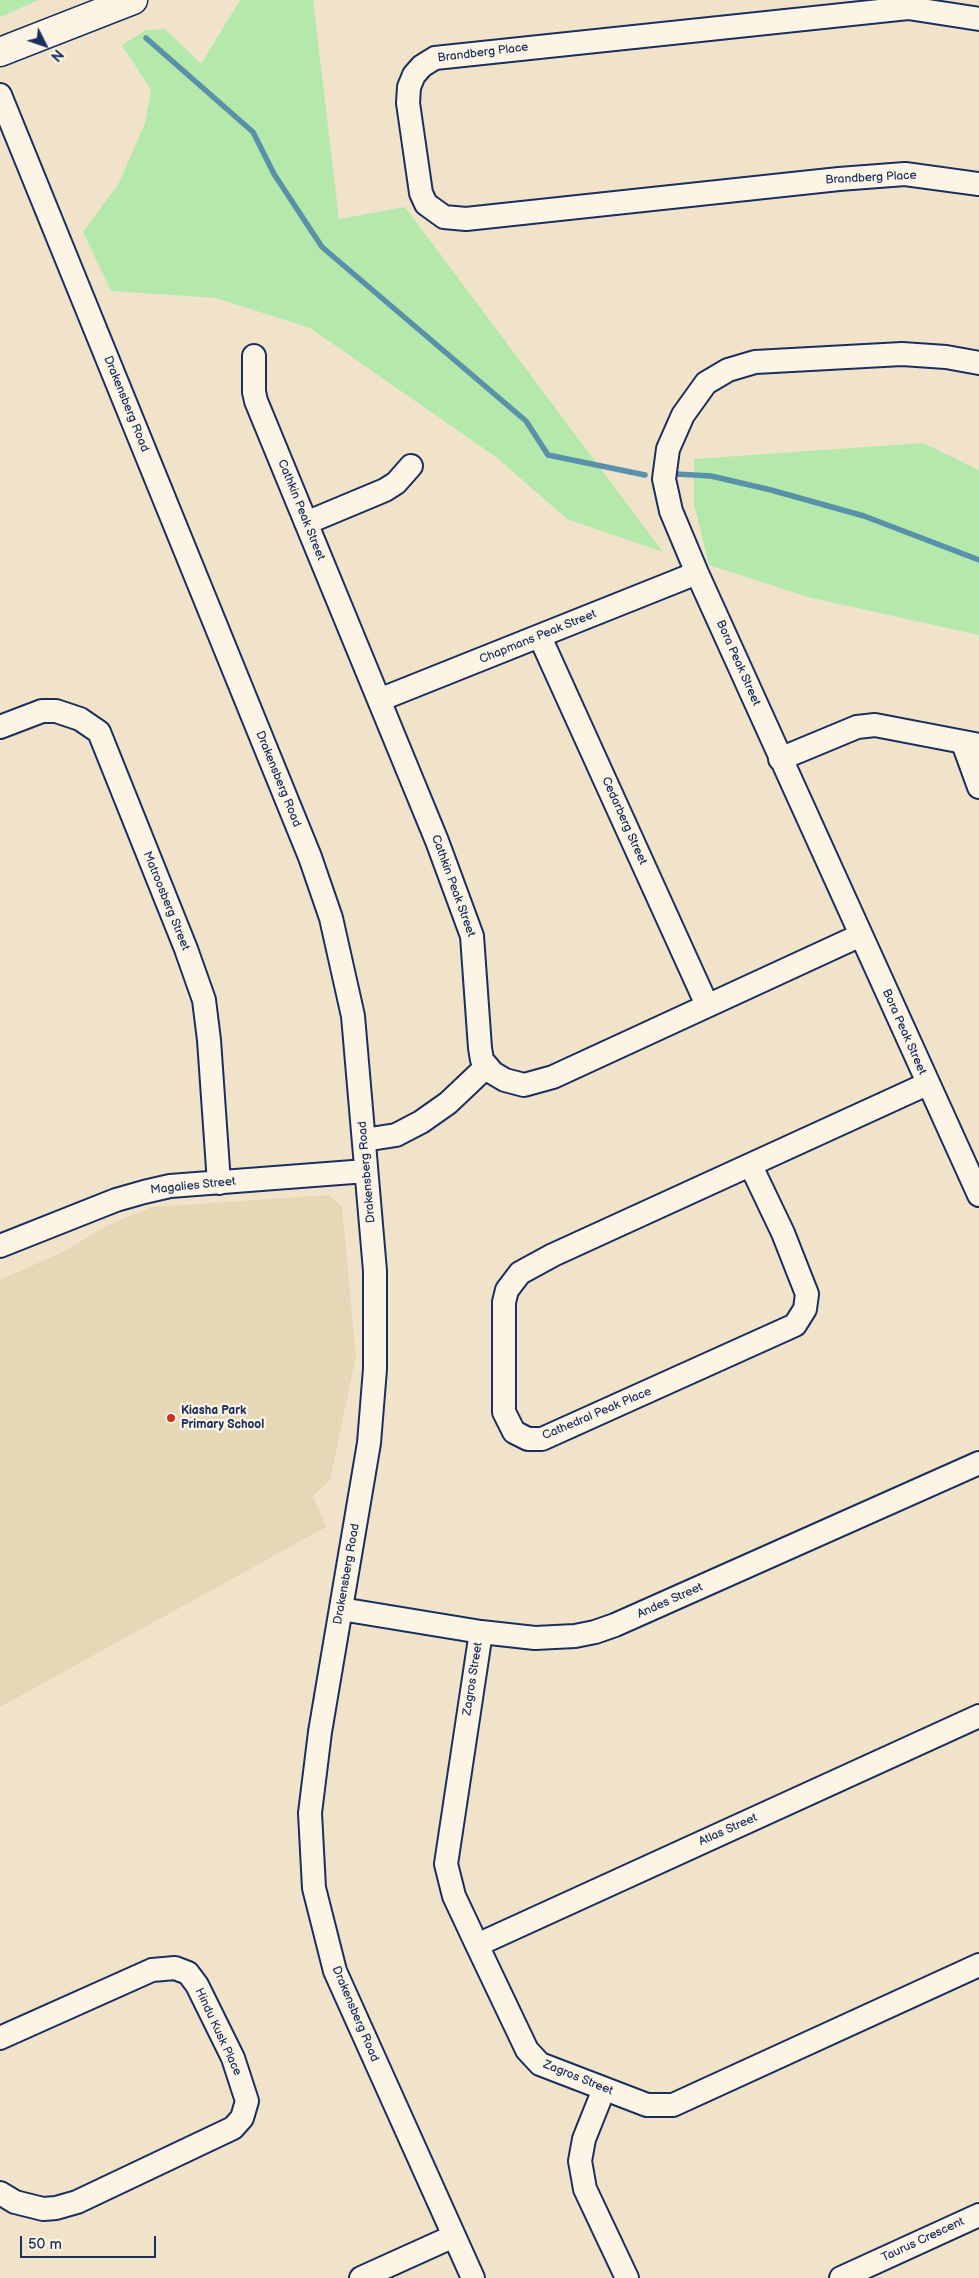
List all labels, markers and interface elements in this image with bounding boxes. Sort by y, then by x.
north arrow [20,20,70,70]
street label: Brandberg Place [437,40,529,66]
text: N [47,46,67,65]
street label: Brandberg Place [825,168,917,188]
street label: Drakensberg Road [100,354,152,454]
street label: Cathkin Peak Street [274,458,328,562]
street label: Chapmans Peak Street [478,607,598,667]
street label: Bora Peak Street [713,618,763,708]
street label: Drakensberg Road [252,729,304,829]
street label: Cedarberg Street [598,775,650,867]
street label: Cathkin Peak Street [428,833,478,939]
street label: Matroosberg Street [140,849,192,953]
street label: Bora Peak Street [879,987,929,1077]
street label: Drakensberg Road [355,1120,379,1224]
street label: Magalies Street [150,1174,236,1198]
street label: Cathedral Peak Place [540,1385,654,1443]
place label: Kiasha Park Primary School [181,1404,264,1432]
marker: Kiasha Park Primary School [165,1412,177,1424]
street label: Drakensberg Road [331,1522,363,1626]
street label: Andes Street [635,1580,705,1622]
street label: Zagros Street [460,1641,486,1717]
street label: Atlas Street [697,1811,759,1849]
street label: Drakensberg Road [328,1964,382,2064]
street label: Hindu Kusk Place [191,1986,245,2078]
street label: Zagros Street [541,2057,615,2099]
street label: Taurus Crescent [880,2215,966,2265]
scale bar [22,2226,159,2258]
text: 50 m [28,2235,62,2254]

